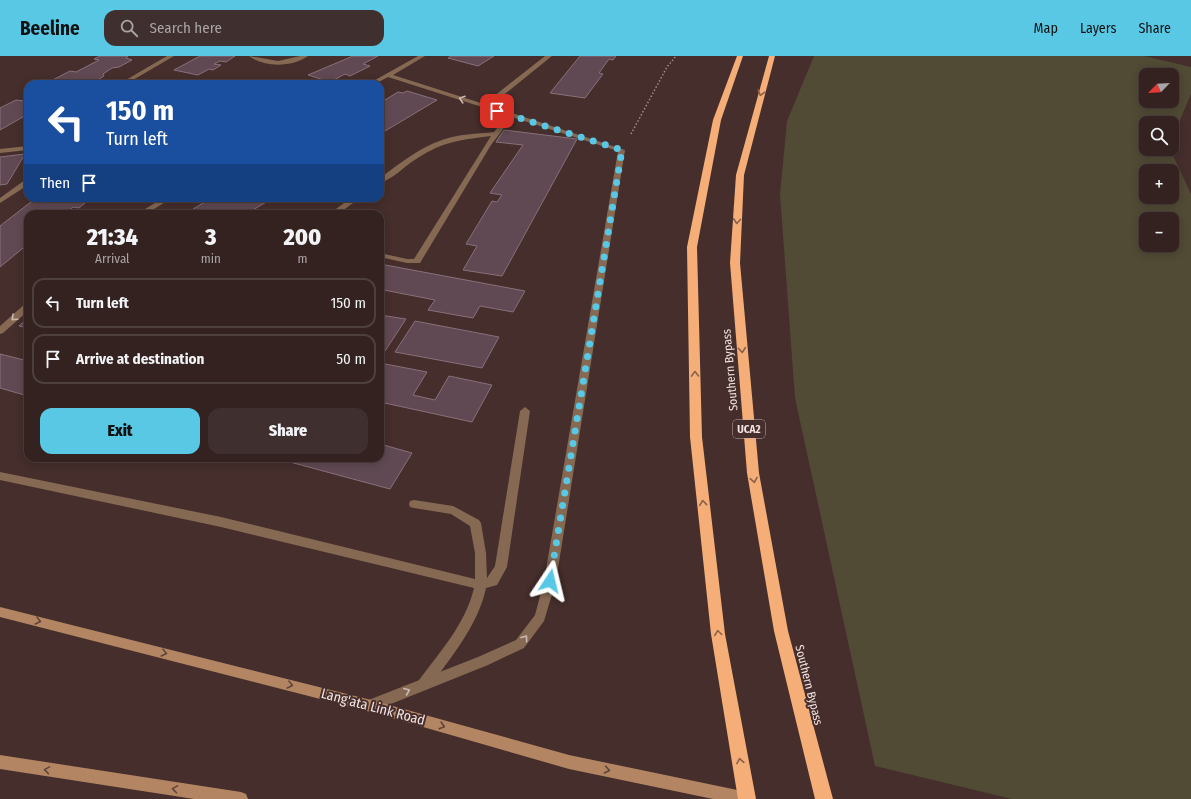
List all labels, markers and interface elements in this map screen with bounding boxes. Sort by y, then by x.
search box [104,10,384,46]
text: Beeline [20,17,80,40]
icon: search [118,17,140,39]
text: Search here [150,19,222,37]
text: Map [1034,20,1058,37]
text: Layers [1080,20,1116,37]
text: Share [1138,20,1171,37]
north arrow [1139,68,1179,108]
map controls [1139,68,1179,252]
one-way arrow [757,90,766,97]
text: 150 m [106,94,174,127]
pin [480,94,514,128]
icon: left [40,96,92,148]
one-way arrow [459,96,466,104]
icon: arrive [486,100,508,122]
button: search [1139,116,1179,156]
text: Turn left [106,128,168,150]
button: + [1139,164,1179,204]
icon: arrive [78,172,100,194]
text: Then [40,174,70,192]
button: − [1139,212,1179,252]
one-way arrow [733,218,742,224]
text: 21:34 [87,223,138,251]
text: 3 [205,223,216,251]
text: 200 [283,223,321,251]
text: Arrival [95,251,130,266]
text: min [201,251,221,266]
text: m [297,251,307,266]
icon: left [42,292,64,314]
text: Turn left [76,294,129,312]
text: 150 m [330,294,366,312]
one-way arrow [11,313,19,321]
street label: Southern Bypass [719,328,741,412]
one-way arrow [738,347,747,353]
icon: arrive [42,348,64,370]
text: Arrive at destination [76,350,204,368]
text: 50 m [336,350,366,368]
one-way arrow [691,371,699,377]
button: Exit [40,408,200,454]
button: Share [208,408,368,454]
road number: UCA2 [733,420,765,438]
one-way arrow [749,476,758,483]
one-way arrow [699,500,708,506]
position arrow [529,560,571,602]
one-way arrow [34,616,41,625]
one-way arrow [714,630,723,636]
one-way arrow [520,636,527,643]
street label: Southern Bypass [792,643,826,727]
one-way arrow [160,648,167,657]
one-way arrow [286,680,293,689]
street label: Lang'ata Link Road [319,685,427,729]
one-way arrow [403,688,411,696]
one-way arrow [439,721,446,730]
one-way arrow [737,758,745,764]
one-way arrow [604,765,610,774]
one-way arrow [44,766,50,775]
one-way arrow [172,785,178,794]

